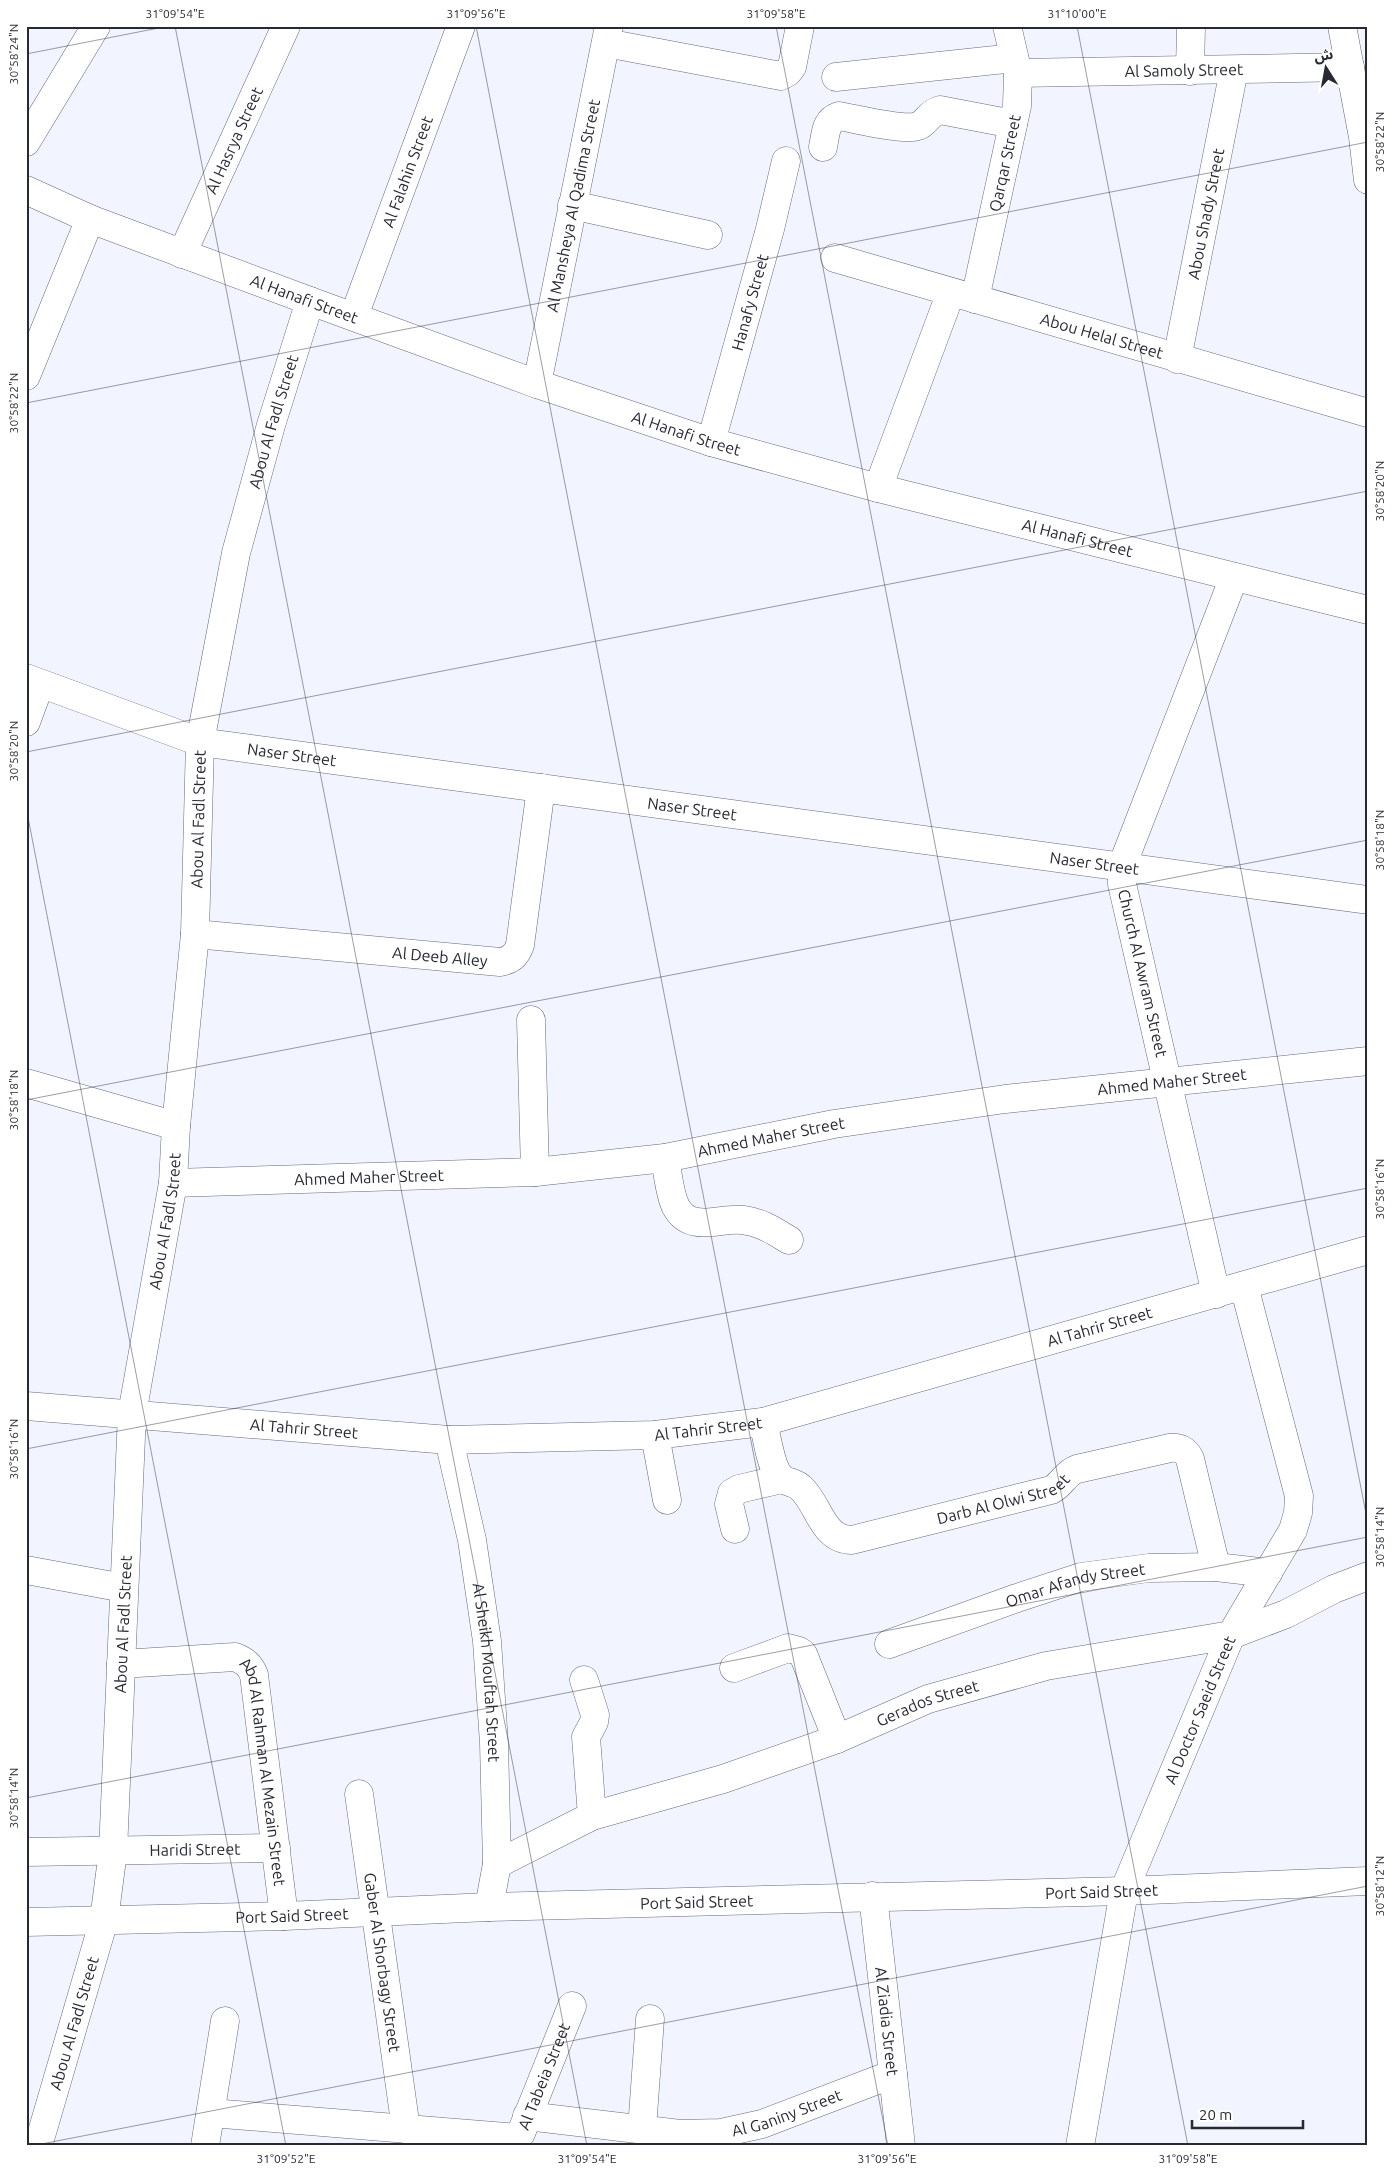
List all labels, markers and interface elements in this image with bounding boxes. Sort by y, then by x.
text: 31°09'54"E [146,7,205,20]
text: 31°09'56"E [447,7,506,20]
text: 31°09'58"E [747,7,806,20]
text: 31°10'00"E [1048,7,1107,20]
text: 30°58'24"N [7,24,20,84]
north arrow [1302,42,1352,92]
text: ش [1313,46,1334,65]
street label: Al Samoly Street [1125,60,1244,80]
street label: Al Hasrya Street [202,83,266,196]
street label: Al Mansheya Al Qadima Street [543,97,603,314]
street label: Qarqar Street [985,112,1024,213]
text: 30°58'22"N [1373,112,1386,172]
street label: Al Falahin Street [379,113,436,230]
street label: Abou Shady Street [1184,146,1227,281]
street label: Hanafy Street [728,251,772,353]
street label: Al Hanafi Street [248,271,361,327]
street label: Abou Helal Street [1038,309,1166,362]
street label: Abou Al Fadl Street [245,352,302,490]
text: 30°58'22"N [7,373,20,433]
street label: Al Hanafi Street [630,407,744,459]
text: 30°58'20"N [1373,461,1386,521]
street label: Al Hanafi Street [1020,515,1135,560]
text: 30°58'20"N [7,721,20,781]
street label: Naser Street [246,739,338,769]
street label: Abou Al Fadl Street [187,749,209,888]
street label: Naser Street [646,794,739,824]
text: 30°58'18"N [1373,810,1386,870]
street label: Naser Street [1049,848,1141,878]
street label: Church Al Awram Street [1115,887,1171,1059]
street label: Al Deeb Alley [392,943,489,970]
street label: Ahmed Maher Street [1097,1065,1248,1098]
text: 30°58'18"N [7,1070,20,1130]
street label: Ahmed Maher Street [696,1113,847,1160]
street label: Abou Al Fadl Street [145,1152,184,1291]
text: 30°58'16"N [1373,1159,1386,1219]
street label: Ahmed Maher Street [294,1166,445,1188]
street label: Al Tahrir Street [1045,1303,1155,1350]
street label: Al Tahrir Street [653,1413,764,1444]
street label: Al Tahrir Street [249,1415,360,1442]
text: 30°58'16"N [7,1419,20,1479]
street label: Darb Al Olwi Street [935,1470,1074,1527]
text: 30°58'14"N [1373,1507,1386,1567]
street label: Abou Al Fadl Street [111,1554,135,1694]
street label: Omar Afandy Street [1003,1560,1147,1610]
street label: Al Sheikh Mouftah Street [469,1582,503,1763]
street label: Al Doctor Saeid Street [1161,1632,1239,1787]
street label: Abd Al Rahman Al Mezain Street [237,1653,289,1888]
street label: Gerados Street [873,1676,981,1730]
text: 30°58'14"N [7,1768,20,1828]
street label: Haridi Street [149,1840,241,1859]
text: 30°58'12"N [1373,1856,1386,1916]
street label: Gaber Al Shorbagy Street [361,1871,404,2054]
street label: Port Said Street [1045,1881,1159,1902]
street label: Port Said Street [640,1891,754,1912]
street label: Port Said Street [235,1904,350,1926]
street label: Abou Al Fadl Street [46,1954,102,2092]
street label: Al Ziadia Street [872,1966,902,2077]
street label: Al Tabeia Street [514,2020,574,2132]
street label: Al Ganiny Street [730,2085,845,2139]
scale bar [1192,2097,1303,2129]
text: 20 m [1199,2106,1232,2123]
text: 31°09'52"E [257,2152,316,2165]
text: 31°09'54"E [558,2152,617,2165]
text: 31°09'56"E [858,2152,917,2165]
text: 31°09'58"E [1159,2152,1218,2165]

